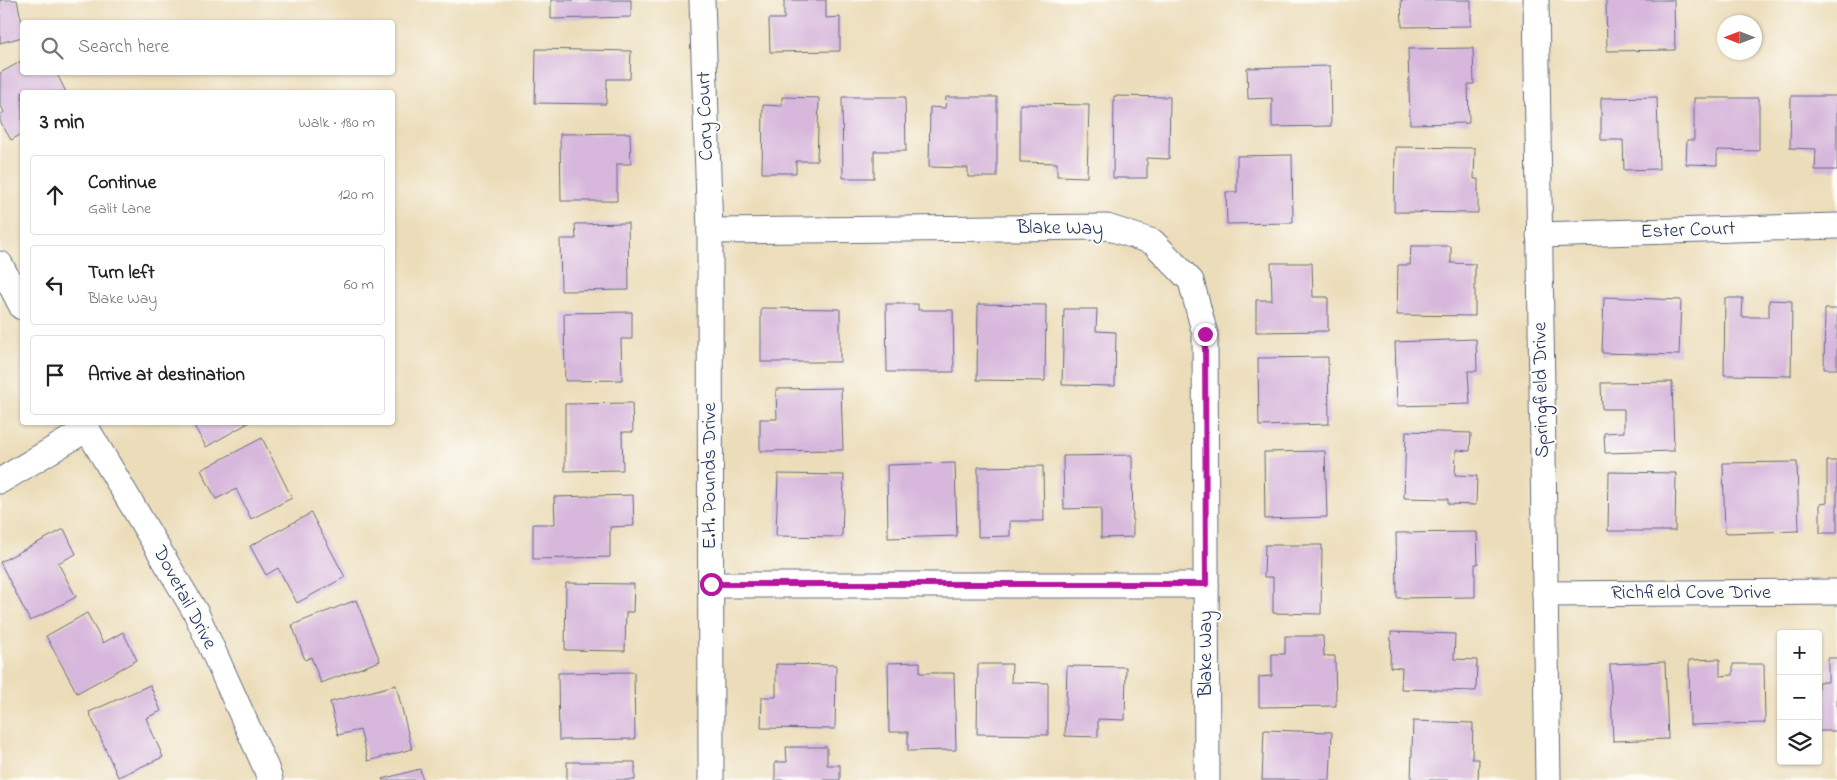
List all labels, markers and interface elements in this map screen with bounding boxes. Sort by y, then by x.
north arrow [1717,15,1762,60]
search box [20,20,395,75]
icon: search [38,34,66,62]
text: Search here [78,34,169,61]
street label: Cory Court [690,71,722,161]
text: 3 min [40,108,84,138]
text: Walk · 180 m [298,111,375,135]
text: Continue [88,170,156,197]
icon: ahead [41,181,69,209]
text: 120 m [338,183,374,207]
text: Galit Lane [88,197,151,221]
street label: Blake Way [1015,214,1104,244]
street label: Ester Court [1640,215,1736,247]
text: Turn left [88,260,155,287]
icon: left [41,271,69,299]
text: 60 m [344,273,374,297]
text: Blake Way [88,287,157,311]
street label: Springfield Drive [1526,322,1559,458]
route end [1194,323,1217,346]
icon: arrive [41,361,69,389]
text: Arrive at destination [88,362,245,389]
street label: E.H. Pounds Drive [696,402,725,550]
street label: Dovetail Drive [144,540,223,655]
route start [700,573,723,596]
street label: Richfield Cove Drive [1611,579,1771,608]
street label: Blake Way [1192,611,1221,698]
map controls [1777,630,1822,765]
button: + [1777,630,1822,675]
button: − [1777,675,1822,720]
button: layers [1777,720,1822,765]

